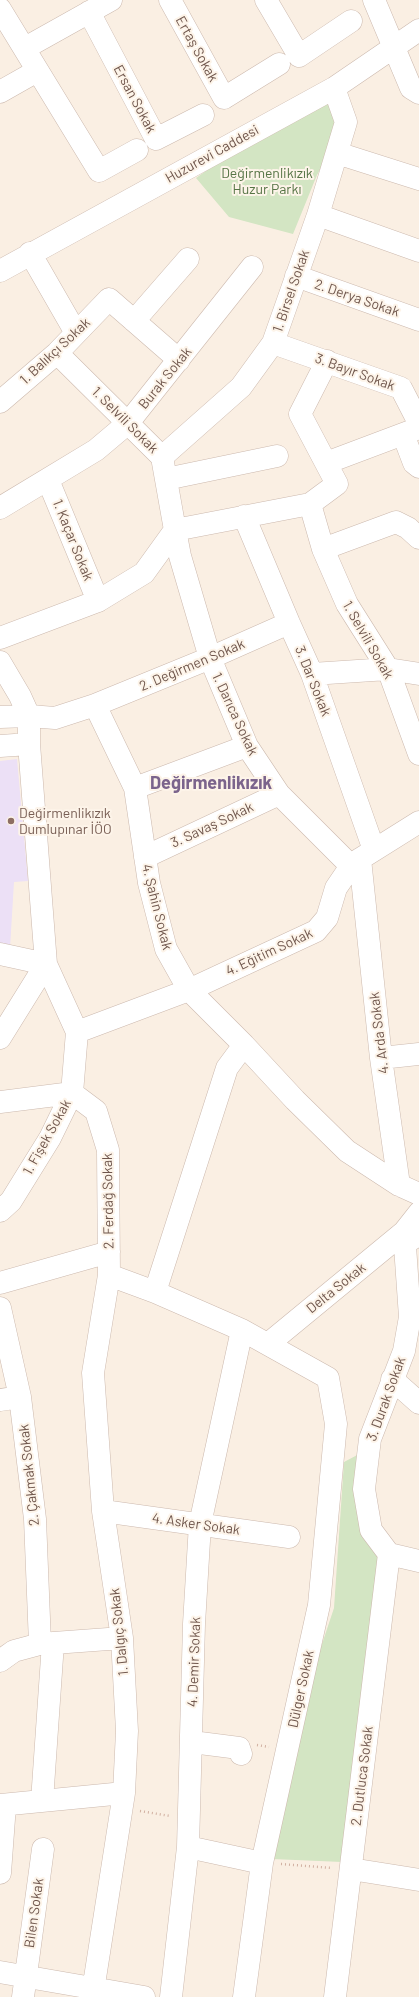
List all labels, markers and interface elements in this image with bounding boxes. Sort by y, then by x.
street label: Ertaş Sokak [172,13,222,85]
street label: Ersan Sokak [110,62,160,136]
street label: Huzurevi Caddesi [162,121,262,187]
park label: Değirmenlikızık Huzur Parkı [221,165,313,198]
street label: 1. Birsel Sokak [269,248,313,334]
street label: 2. Derya Sokak [312,276,402,320]
street label: 1. Balıkçı Sokak [16,314,94,388]
street label: Burak Sokak [135,344,195,412]
street label: 3. Bayır Sokak [313,350,397,394]
street label: 1. Selvili Sokak [88,383,162,457]
street label: 1. Kaçar Sokak [49,497,97,583]
street label: 1. Selvili Sokak [339,598,397,682]
street label: 2. Değirmen Sokak [137,635,247,695]
street label: 3. Dar Sokak [291,643,335,719]
street label: 1. Darıca Sokak [208,670,262,758]
district label: Değirmenlikızık [150,772,272,794]
street label: 3. Savaş Sokak [168,799,256,851]
place label: Değirmenlikızık Dumlupınar İÖO [19,805,112,838]
marker: Değirmenlikızık Dumlupınar İÖO [6,816,16,826]
street label: 4. Şahin Sokak [138,862,176,952]
street label: 4. Eğitim Sokak [223,925,315,979]
street label: 4. Arda Sokak [366,991,392,1075]
street label: 1. Fişek Sokak [19,1096,75,1178]
street label: 2. Ferdağ Sokak [99,1153,117,1249]
street label: Delta Sokak [303,1259,369,1317]
street label: 3. Durak Sokak [363,1354,409,1444]
street label: 2. Çakmak Sokak [15,1423,43,1527]
street label: 4. Asker Sokak [151,1510,241,1538]
street label: 1. Dalgıç Sokak [106,1587,132,1677]
street label: 4. Demir Sokak [184,1617,204,1707]
street label: Dülger Sokak [285,1649,317,1729]
street label: 2. Dutluca Sokak [348,1725,376,1827]
street label: Bilen Sokak [21,1877,47,1949]

